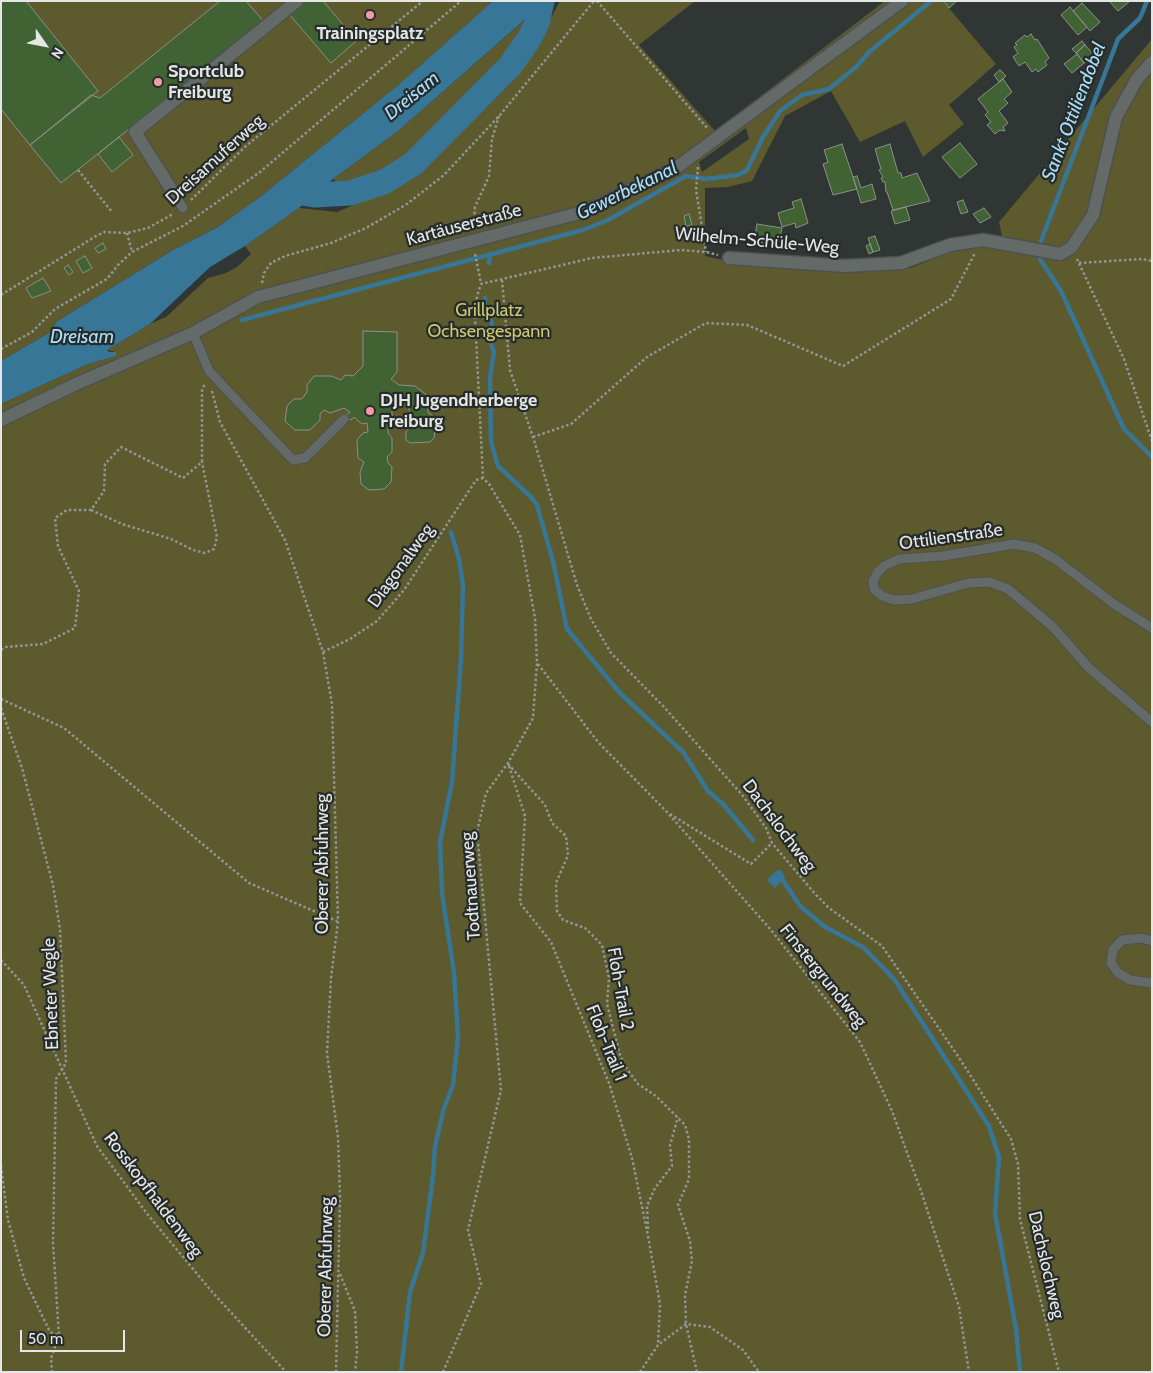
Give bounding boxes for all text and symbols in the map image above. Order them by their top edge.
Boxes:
marker: Trainingsplatz [364,9,376,21]
north arrow [20,20,70,70]
place label: Trainingsplatz [317,23,423,45]
water label: Sankt Ottiliendobel [1037,39,1111,185]
text: N [47,44,68,62]
place label: Sportclub Freiburg [168,61,244,104]
water label: Dreisam [380,67,444,125]
marker: Sportclub Freiburg [152,76,164,88]
street label: Dreisamuferweg [161,110,269,210]
water label: Gewerbekanal [573,157,681,225]
street label: Kartäuserstraße [404,199,524,251]
street label: Wilhelm-Schüle-Weg [674,223,840,259]
park label: Grillplatz Ochsengespann [428,300,550,342]
water label: Dreisam [50,326,114,348]
place label: DJH Jugendherberge Freiburg [380,390,537,432]
marker: DJH Jugendherberge Freiburg [364,405,376,417]
street label: Ottilienstraße [898,519,1004,555]
street label: Diagonalweg [363,520,439,612]
street label: Dachslochweg [737,776,821,876]
street label: Oberer Abfuhrweg [312,794,334,934]
street label: Todtnauerweg [456,831,486,941]
street label: Finstergrundweg [775,920,871,1032]
street label: Ebneter Wegle [38,938,64,1050]
street label: Floh-Trail 2 [602,946,638,1032]
street label: Floh-Trail 1 [581,1002,631,1084]
street label: Rosskopfhaldenweg [99,1128,207,1262]
street label: Oberer Abfuhrweg [314,1197,338,1337]
street label: Dachslochweg [1023,1209,1069,1321]
scale bar [22,1320,128,1352]
text: 50 m [28,1330,63,1348]

